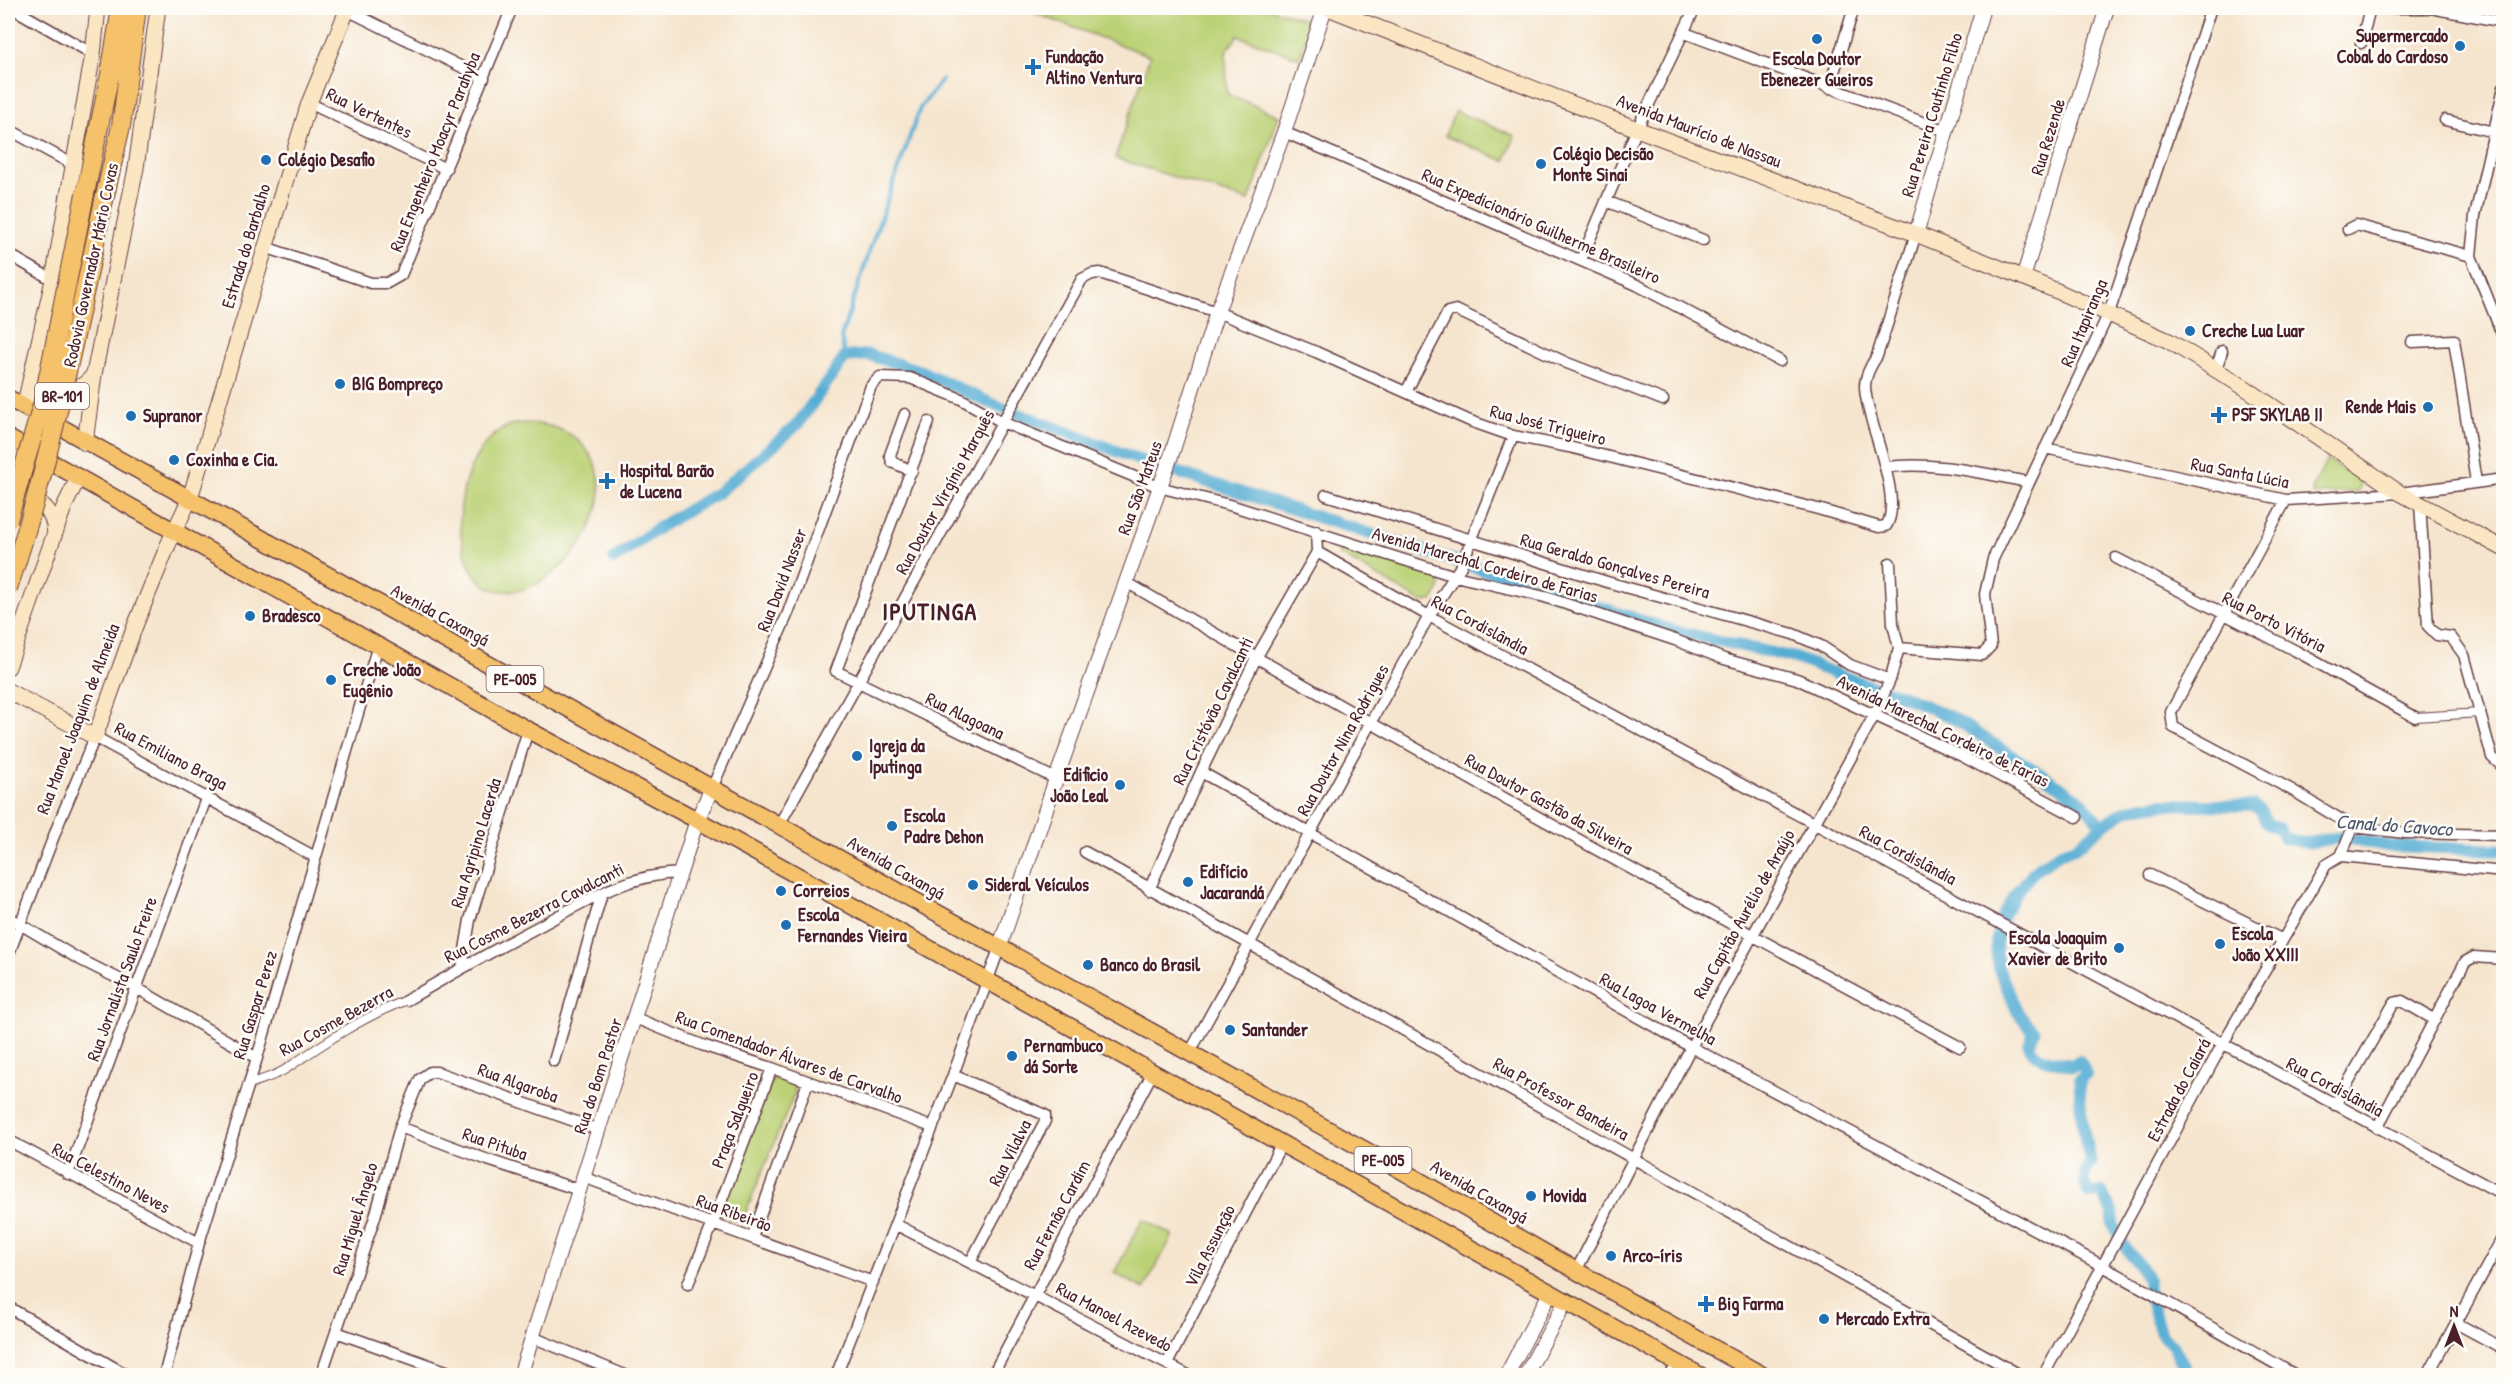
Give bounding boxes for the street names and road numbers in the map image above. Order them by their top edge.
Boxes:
street label: Rua Pereira Coutinho Filho [1895,30,1968,200]
street label: Rua Engenheiro Moacyr Parahyba [383,48,486,255]
street label: Rua Vertentes [322,81,416,144]
street label: Avenida Maurício de Nassau [1613,88,1785,174]
street label: Rua Rezende [2024,95,2071,178]
street label: Rodovia Governador Mário Covas [57,160,124,369]
street label: Rua Expedicionário Guilherme Brasileiro [1418,162,1664,290]
street label: Estrada do Barbalho [215,181,276,311]
street label: Rua Itapiranga [2054,275,2113,370]
road number: BR-101 [35,383,89,409]
street label: Rua José Trigueiro [1488,398,1609,451]
street label: Rua Doutor Virgínio Marquês [889,405,1000,579]
street label: Rua São Mateus [1111,437,1168,538]
street label: Rua Santa Lúcia [2189,451,2291,494]
street label: Avenida Marechal Cordeiro de Farias [1369,520,1601,609]
street label: Rua David Nasser [750,524,813,635]
street label: Rua Geraldo Gonçalves Pereira [1518,527,1713,605]
street label: Avenida Caxangá [387,577,494,652]
street label: Rua Porto Vitória [2218,585,2330,658]
street label: Rua Cordislândia [1427,588,1533,661]
street label: Rua Manoel Joaquim de Almeida [30,620,125,818]
street label: Rua Cristóvão Cavalcanti [1166,633,1259,789]
street label: Rua Doutor Nina Rodrigues [1290,659,1395,820]
road number: PE-005 [486,666,544,692]
street label: Avenida Marechal Cordeiro de Farias [1833,668,2054,793]
street label: Rua Alagoana [922,686,1009,745]
street label: Rua Emiliano Braga [110,715,232,796]
street label: Rua Doutor Gastão da Silveira [1461,747,1638,860]
street label: Rua Agripino Lacerda [444,775,507,911]
street label: Rua Cordislândia [1855,818,1961,891]
street label: Rua Capitão Aurélio de Araújo [1687,825,1801,1003]
street label: Avenida Caxangá [843,830,950,906]
street label: Rua Cosme Bezerra Cavalcanti [440,856,628,969]
street label: Rua Jornalista Saulo Freire [80,893,163,1065]
street label: Rua Gaspar Perez [226,947,283,1062]
street label: Rua Lagoa Vermelha [1595,966,1721,1051]
street label: Rua Cosme Bezerra [274,979,397,1062]
street label: Rua Comendador Álvares de Carvalho [672,1004,906,1109]
street label: Rua do Bom Pastor [567,1014,628,1137]
street label: Estrada do Caiará [2141,1034,2216,1146]
street label: Rua Cordislândia [2282,1050,2388,1123]
street label: Rua Professor Bandeira [1489,1051,1634,1146]
street label: Rua Algaroba [474,1056,562,1109]
street label: Praça Salgueiro [705,1068,764,1172]
street label: Rua Vilalva [982,1115,1037,1190]
street label: Rua Pituba [459,1121,531,1166]
street label: Rua Celestino Neves [48,1136,175,1219]
road number: PE-005 [1354,1147,1412,1173]
street label: Avenida Caxangá [1426,1154,1533,1230]
street label: Rua Fernão Cardim [1017,1155,1096,1274]
street label: Rua Miguel Ângelo [326,1159,384,1278]
street label: Rua Ribeirão [693,1187,775,1238]
street label: Vila Assunção [1178,1200,1241,1291]
street label: Rua Manoel Azevedo [1052,1275,1177,1358]

